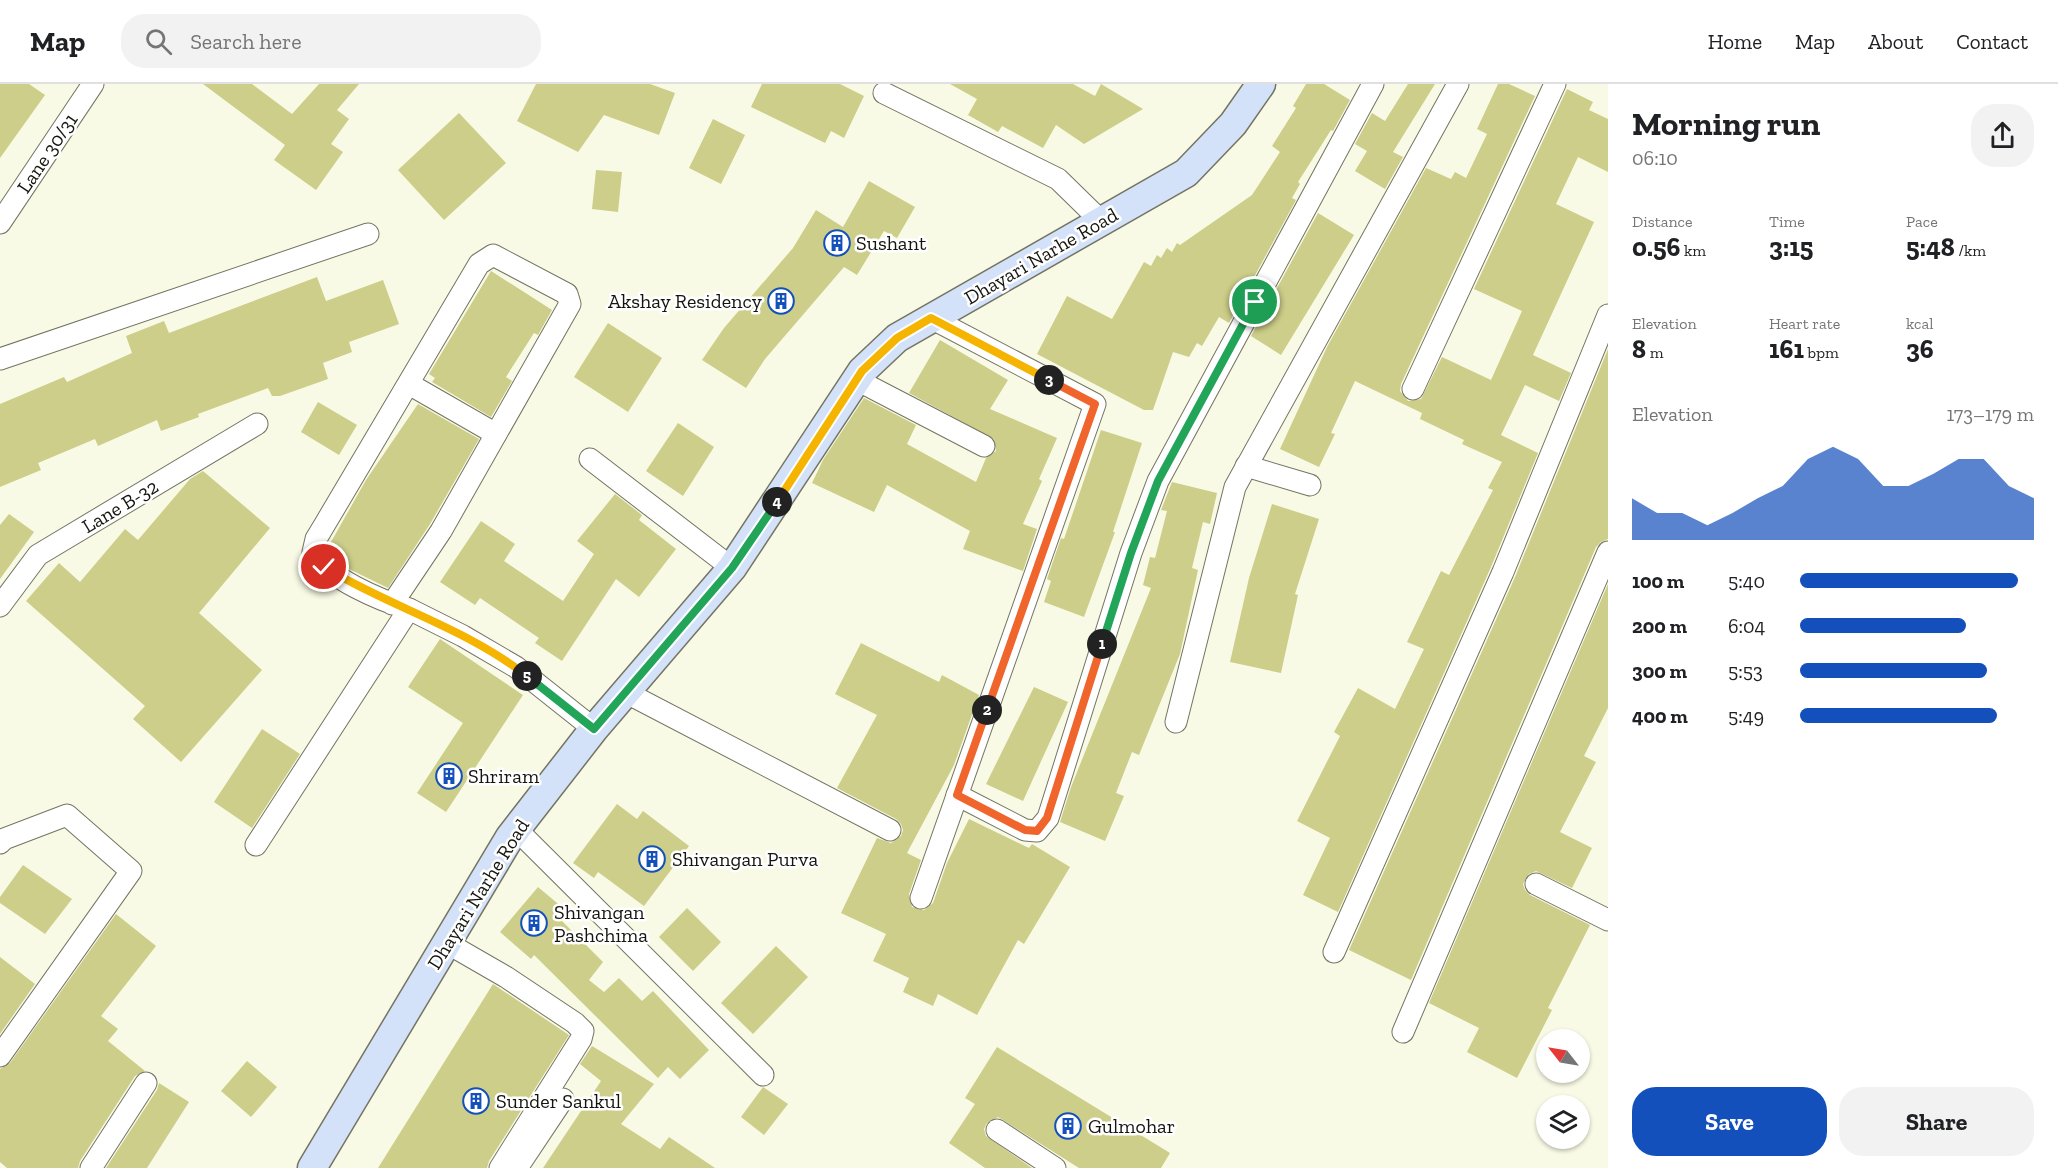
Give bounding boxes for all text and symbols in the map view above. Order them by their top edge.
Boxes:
search box [121,14,541,68]
text: Map [30,25,85,58]
icon: search [142,25,175,58]
text: Search here [190,28,302,55]
text: Home [1708,29,1762,54]
text: Map [1795,29,1835,54]
text: About [1868,29,1923,54]
text: Contact [1956,29,2028,54]
text: Morning run [1632,104,1820,143]
button: share [1971,104,2034,167]
street label: Lane 30/31 [12,108,83,198]
text: 06:10 [1632,146,1678,170]
street label: Dhayari Narhe Road [960,202,1122,310]
text: Distance [1632,212,1693,231]
text: Time [1769,212,1805,231]
text: Pace [1906,212,1938,231]
building icon: Sushant [822,228,852,258]
place label: Sushant [856,231,927,255]
text: 0.56 [1632,231,1680,263]
text: 3:15 [1769,231,1813,263]
text: 5:48 [1906,231,1955,263]
text: km [1680,241,1706,260]
text: /km [1955,241,1986,260]
pin [1229,276,1280,327]
icon: arrive [1238,285,1271,318]
building icon: Akshay Residency [766,286,796,316]
place label: Akshay Residency [608,289,763,313]
text: Elevation [1632,314,1697,333]
text: Heart rate [1769,314,1840,333]
text: kcal [1906,314,1933,333]
text: 8 [1632,333,1646,365]
text: 161 [1769,333,1804,365]
text: 36 [1906,333,1934,365]
text: m [1646,343,1663,362]
text: bpm [1804,343,1839,362]
pin: 3 [1034,365,1064,395]
text: 3 [1045,370,1053,389]
text: Elevation [1632,402,1713,426]
text: 173–179 m [1946,402,2034,426]
street label: Lane B-32 [78,474,162,538]
pin: 4 [762,487,792,517]
text: 4 [772,492,782,511]
pin [298,541,349,592]
icon: check [307,550,340,583]
text: 100 m [1632,569,1684,593]
text: 5:40 [1728,569,1765,593]
text: 200 m [1632,614,1687,638]
text: 6:04 [1728,614,1765,638]
pin: 1 [1087,629,1117,659]
text: 1 [1099,634,1105,653]
text: 300 m [1632,659,1687,683]
text: 5:53 [1728,659,1763,683]
pin: 5 [512,661,542,691]
text: 5 [523,666,531,685]
pin: 2 [972,695,1002,725]
text: 2 [983,700,991,719]
text: 400 m [1632,704,1688,728]
text: 5:49 [1728,704,1764,728]
building icon: Shriram [434,761,464,791]
place label: Shriram [468,764,540,788]
street label: Dhayari Narhe Road [422,814,534,974]
building icon: Shivangan Purva [637,844,667,874]
place label: Shivangan Purva [672,847,818,871]
place label: Shivangan Pashchima [554,900,648,947]
building icon: Shivangan Pashchima [519,908,549,938]
north arrow [1536,1029,1590,1083]
map controls [1536,1029,1590,1149]
building icon: Sunder Sankul [461,1086,491,1116]
button: Save [1632,1087,1827,1156]
button: Share [1839,1087,2034,1156]
place label: Sunder Sankul [496,1089,621,1113]
button: layers [1536,1095,1590,1149]
building icon: Gulmohar [1053,1111,1083,1141]
place label: Gulmohar [1088,1114,1175,1138]

